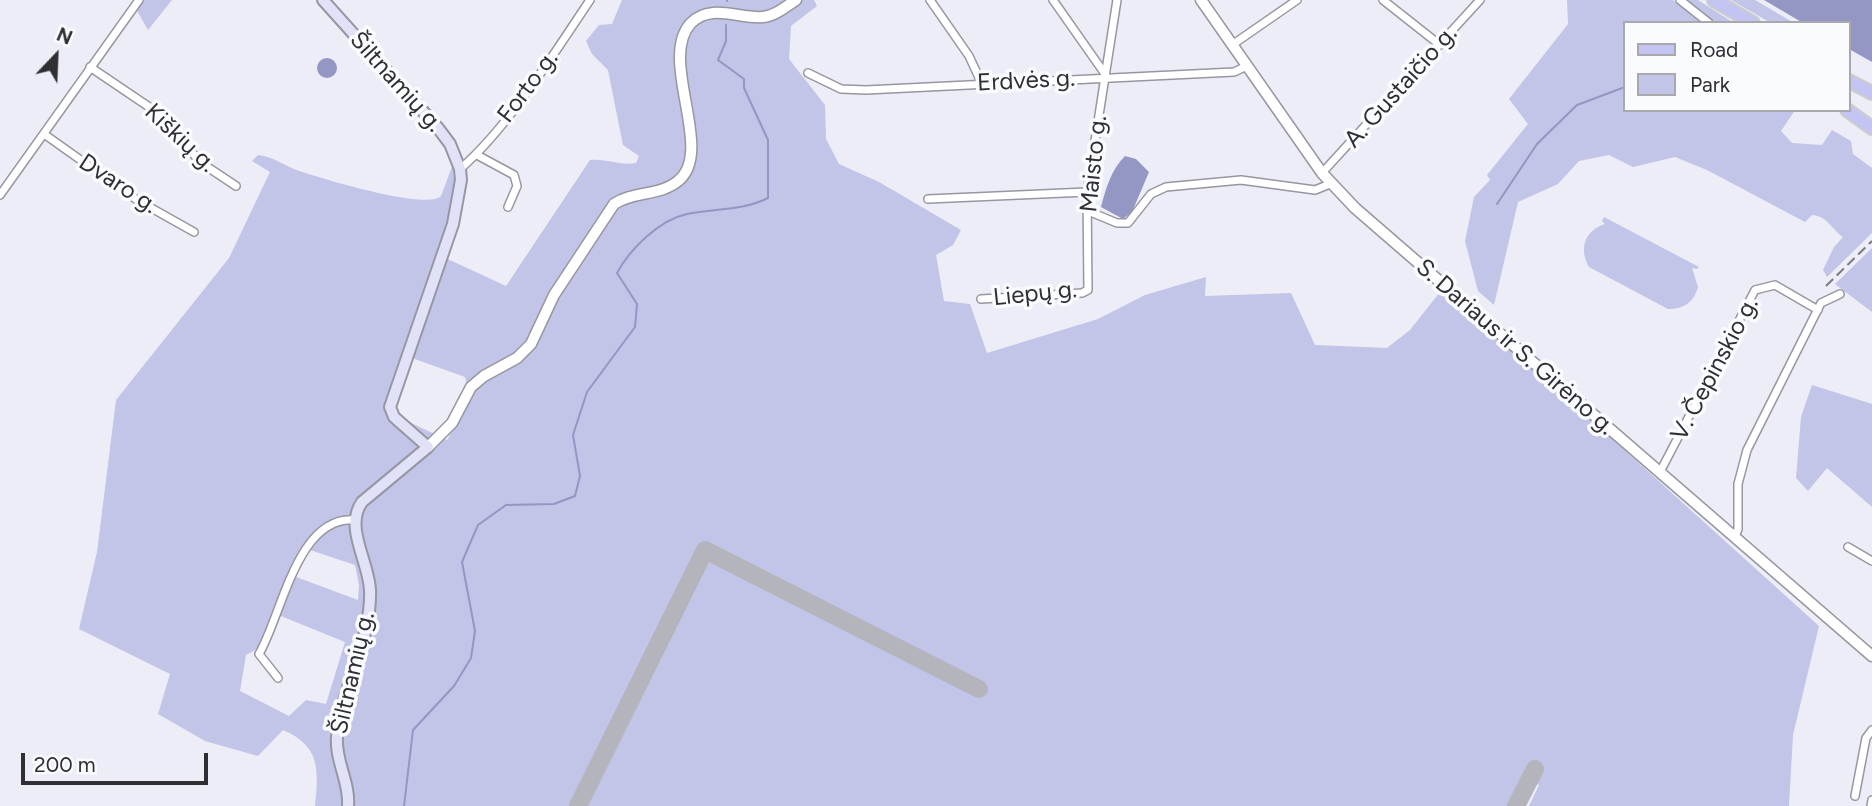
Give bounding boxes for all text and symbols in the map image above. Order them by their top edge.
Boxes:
street label: A. Gustaičio g. [1339,20,1463,154]
north arrow [21,21,91,91]
legend [1624,21,1851,112]
text: N [53,23,76,50]
street label: Šiltnamių g. [344,26,448,138]
text: Road [1690,37,1738,62]
street label: Forto g. [492,45,564,129]
street label: Erdvės g. [976,64,1076,98]
text: Park [1690,72,1730,97]
street label: Kiškių g. [138,98,222,178]
street label: Maisto g. [1075,114,1113,214]
street label: Dvaro g. [73,148,163,220]
street label: S. Dariaus ir S. Girėno g. [1410,253,1620,441]
street label: Liepų g. [992,275,1078,313]
street label: V. Čepinskio g. [1665,292,1765,446]
street label: Šiltnamių g. [325,609,381,737]
scale bar [24,740,212,784]
text: 200 m [34,752,96,777]

